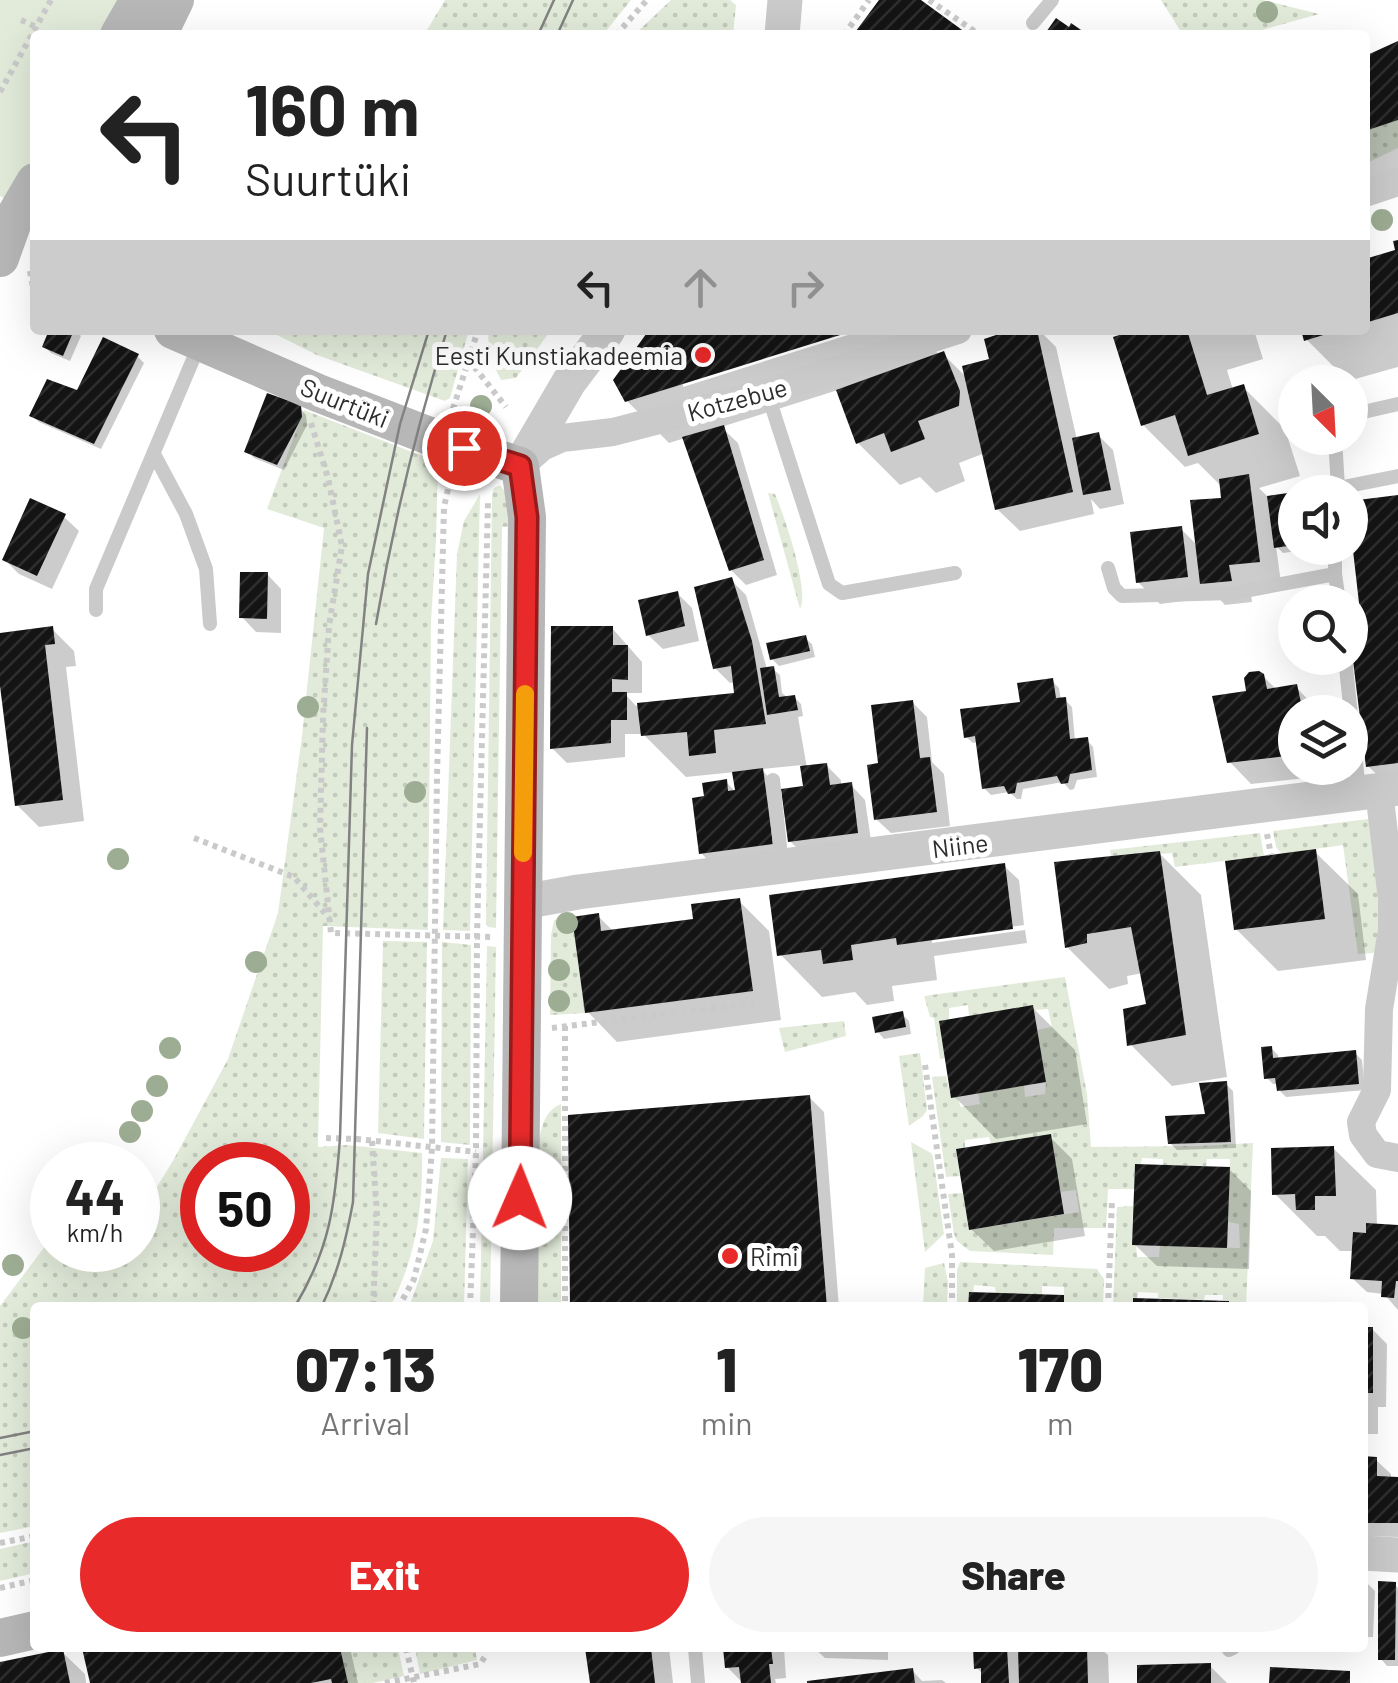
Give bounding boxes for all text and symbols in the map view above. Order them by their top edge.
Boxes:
text: 160 m [245,66,420,150]
icon: left [80,70,210,200]
text: Suurtüki [245,151,411,205]
icon: left [568,260,623,315]
icon: ahead [673,260,728,315]
icon: right [778,260,833,315]
place label: Eesti Kunstiakadeemia [435,340,683,370]
marker: Eesti Kunstiakadeemia [692,344,714,366]
north arrow [1278,365,1368,455]
map controls [1278,365,1368,785]
street label: Suurtüki [297,371,393,433]
street label: Kotzebue [684,371,790,427]
pin [422,406,507,491]
icon: arrive [437,421,492,476]
button: sound [1278,475,1368,565]
button: search [1278,585,1368,675]
button: layers [1278,695,1368,785]
street label: Niine [930,827,990,863]
speed limit sign: 50 [180,1142,310,1272]
position arrow [468,1146,572,1250]
text: 44 [65,1165,125,1225]
text: km/h [67,1217,123,1247]
place label: Rimi [750,1241,799,1271]
marker: Rimi [719,1245,741,1267]
text: 07:13 [295,1332,436,1404]
text: 1 [716,1332,737,1404]
text: 170 [1017,1332,1103,1404]
text: Arrival [321,1403,410,1441]
text: min [701,1403,753,1441]
text: m [1047,1403,1074,1441]
button: Exit [80,1517,689,1632]
button: Share [709,1517,1318,1632]

